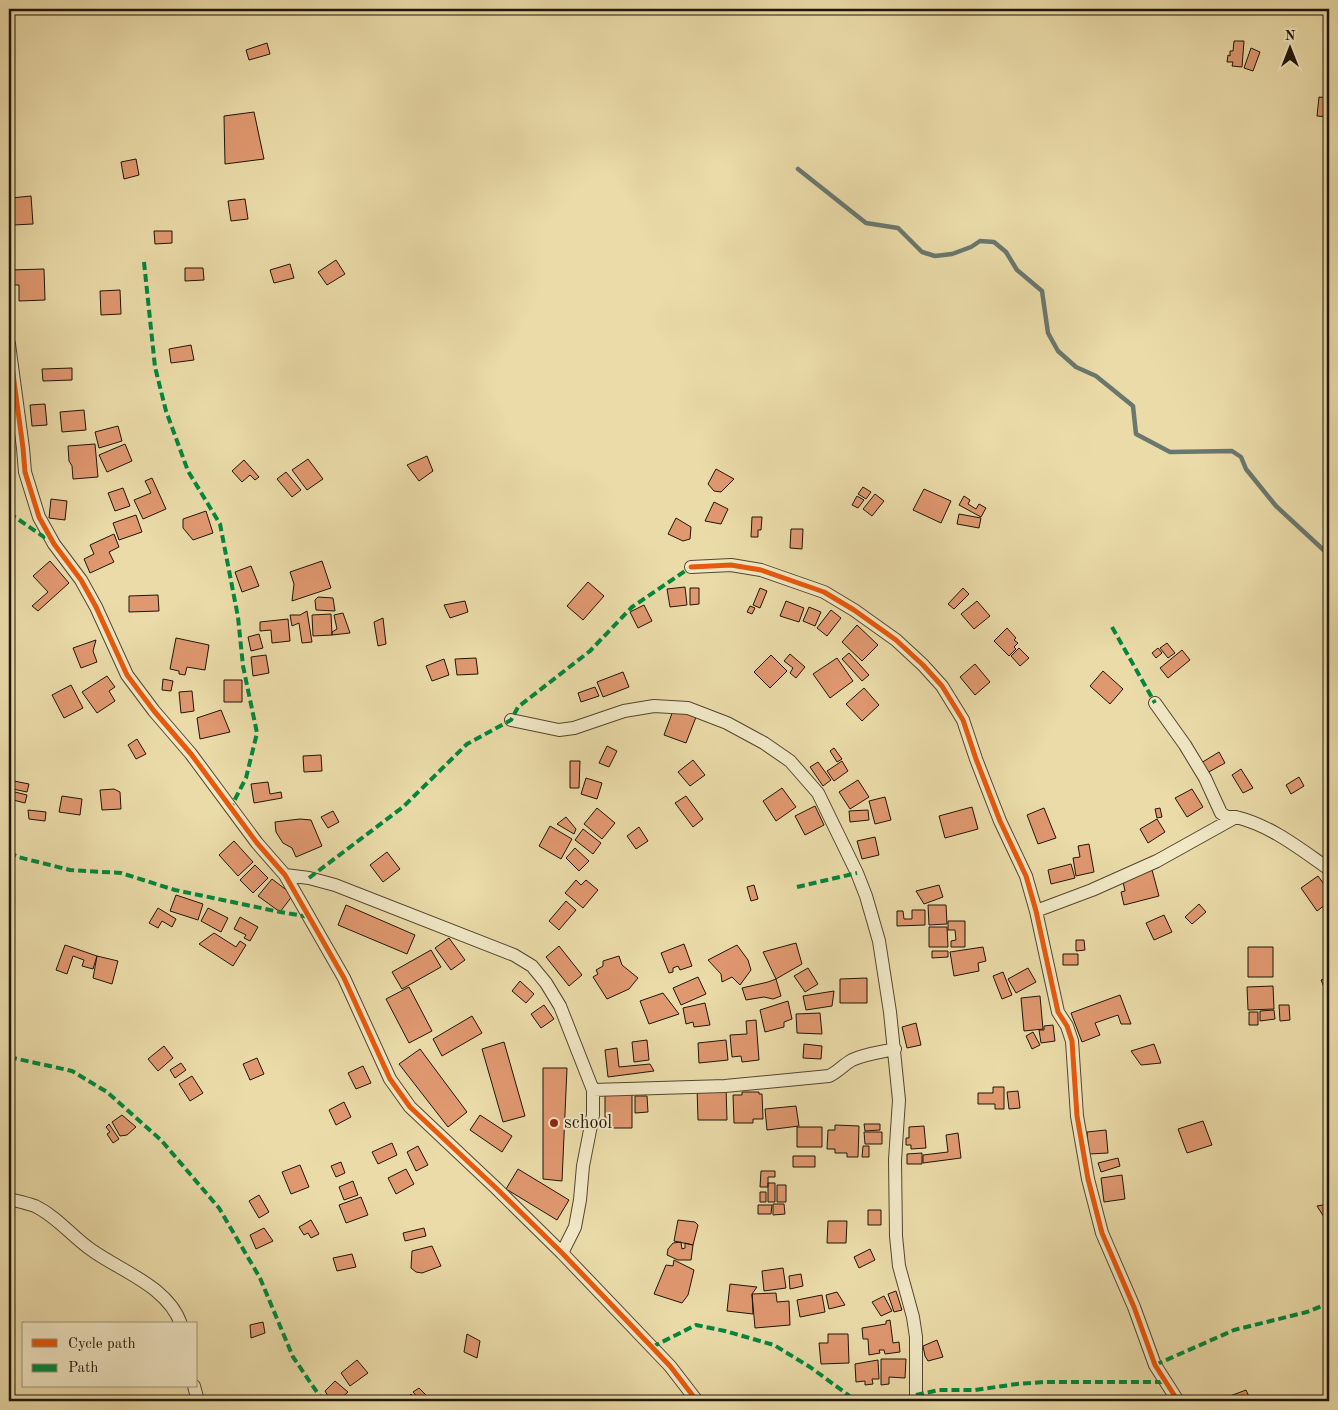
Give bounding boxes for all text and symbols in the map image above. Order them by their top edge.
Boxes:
north arrow [1266,22,1316,72]
text: N [1285,29,1296,43]
place label: school [564,1114,612,1132]
marker: school [548,1117,560,1129]
legend [22,1322,198,1388]
text: Cycle path [68,1337,136,1352]
text: Path [68,1361,98,1376]

